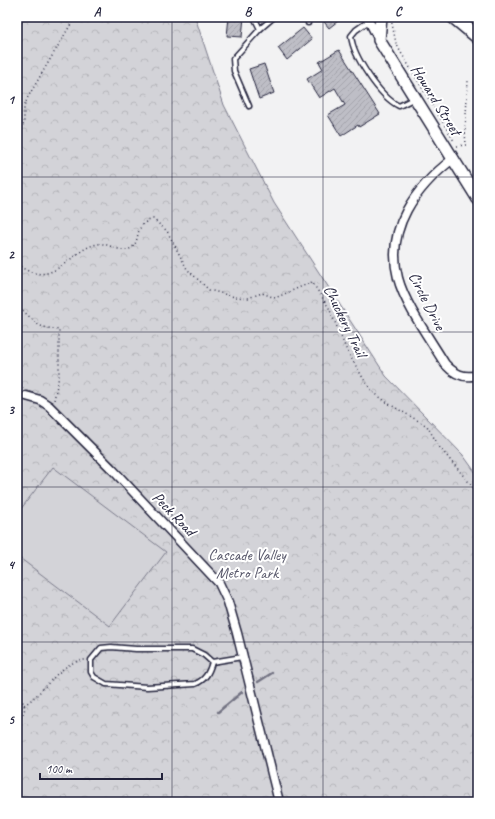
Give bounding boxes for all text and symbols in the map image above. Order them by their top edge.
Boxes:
text: A [94,4,102,20]
text: B [245,4,253,20]
text: C [395,4,403,20]
street label: Howard Street [406,61,467,141]
text: 1 [8,92,16,108]
text: 2 [8,247,15,263]
street label: Circle Drive [404,269,451,335]
street label: Chuckery Trail [319,282,372,363]
text: 3 [8,402,15,418]
street label: Peck Road [148,488,202,542]
park label: Cascade Valley Metro Park [208,545,287,583]
text: 4 [8,557,16,573]
text: 5 [8,712,15,728]
scale bar [40,755,162,781]
text: 100 m [46,761,73,777]

